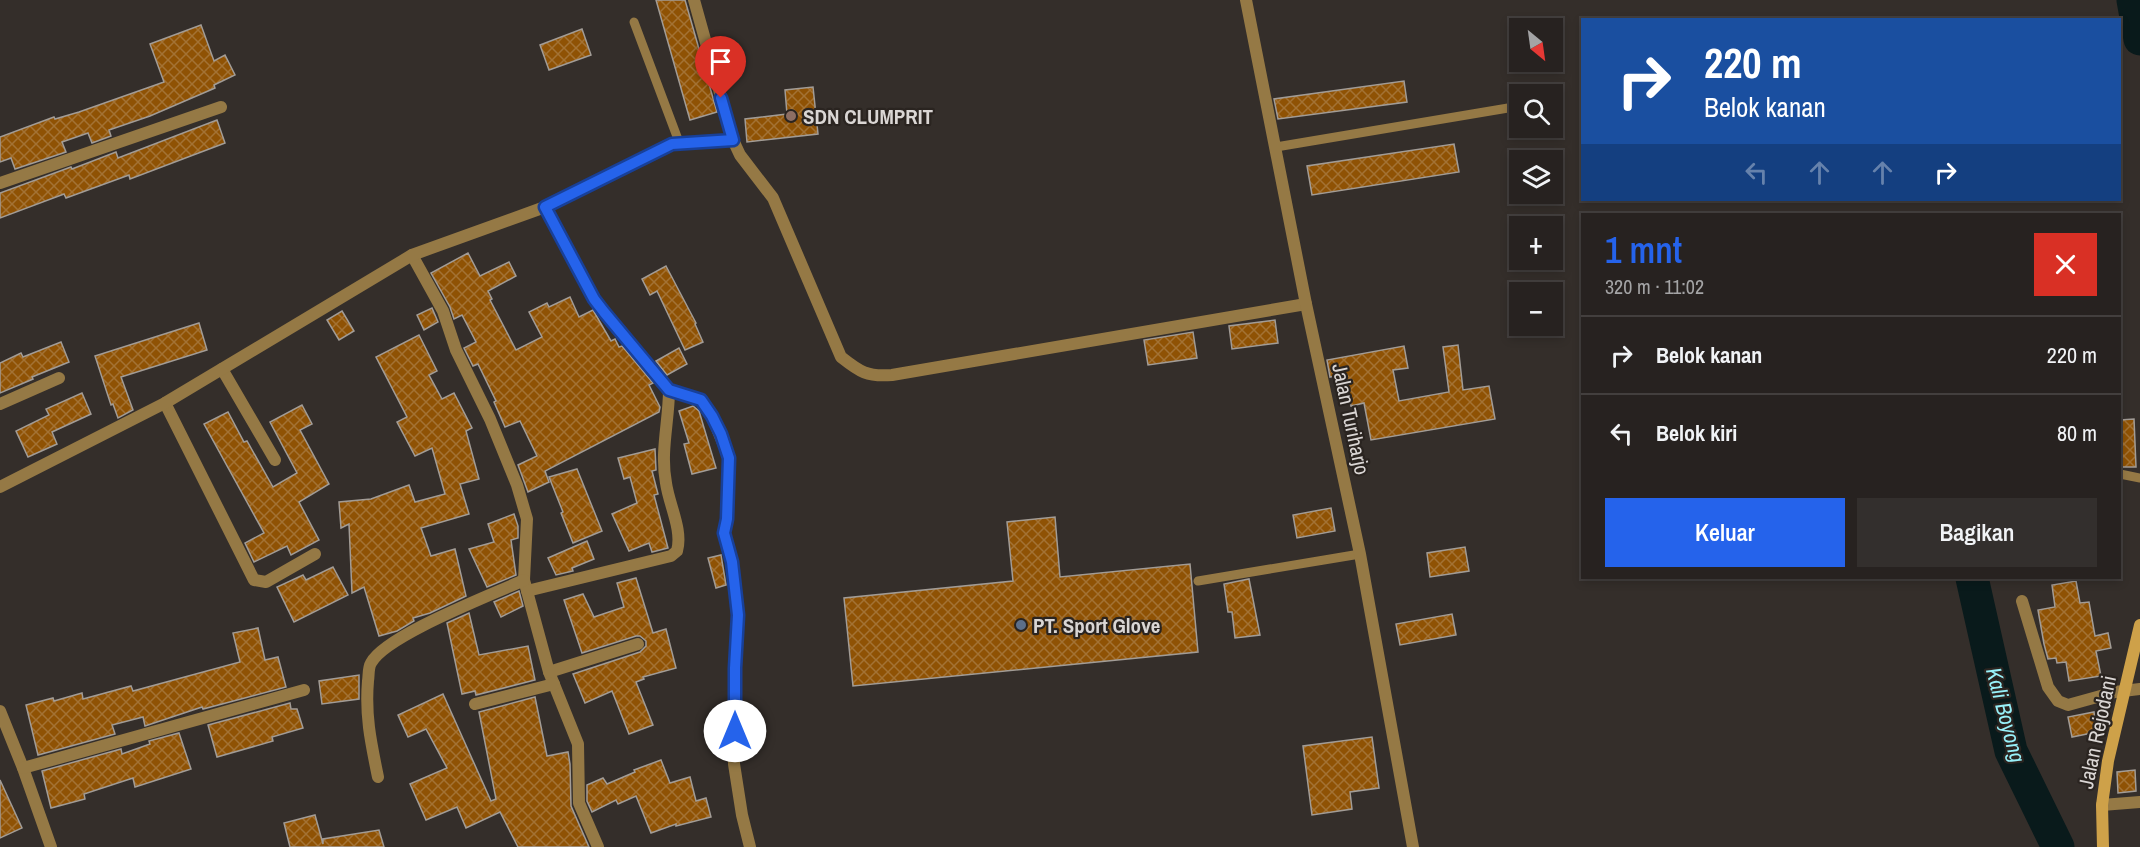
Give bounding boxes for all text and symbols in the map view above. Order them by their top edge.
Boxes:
north arrow [1509,18,1563,72]
map controls [1509,18,1563,336]
text: 220 m [1704,35,1802,91]
pin [695,36,746,98]
icon: right [1605,42,1683,120]
icon: arrive [704,45,737,78]
button: search [1509,84,1563,138]
text: Belok kanan [1704,89,1826,125]
place label: SDN CLUMPRIT [803,102,934,131]
marker: SDN CLUMPRIT [784,109,798,123]
button: layers [1509,150,1563,204]
icon: left [1740,156,1773,189]
icon: ahead [1803,156,1836,189]
icon: ahead [1866,156,1899,189]
icon: right [1929,156,1962,189]
button: + [1509,216,1563,270]
text: 1 mnt [1605,226,1682,274]
button: close [2034,233,2097,296]
text: 320 m · 11:02 [1605,273,1704,300]
button: − [1509,282,1563,336]
icon: right [1605,339,1638,372]
text: Belok kanan [1656,340,1762,370]
text: 220 m [2047,340,2097,370]
street label: Jalan Turiharjo [1325,361,1377,477]
icon: left [1605,417,1638,450]
text: Belok kiri [1656,418,1737,448]
text: 80 m [2057,418,2097,448]
button: Keluar [1605,498,1845,567]
button: Bagikan [1857,498,2097,567]
place label: PT. Sport Glove [1033,611,1160,640]
marker: PT. Sport Glove [1014,618,1028,632]
water label: Kali Boyong [1979,664,2033,766]
street label: Jalan Rejodani [2071,673,2123,791]
position arrow [703,699,767,763]

